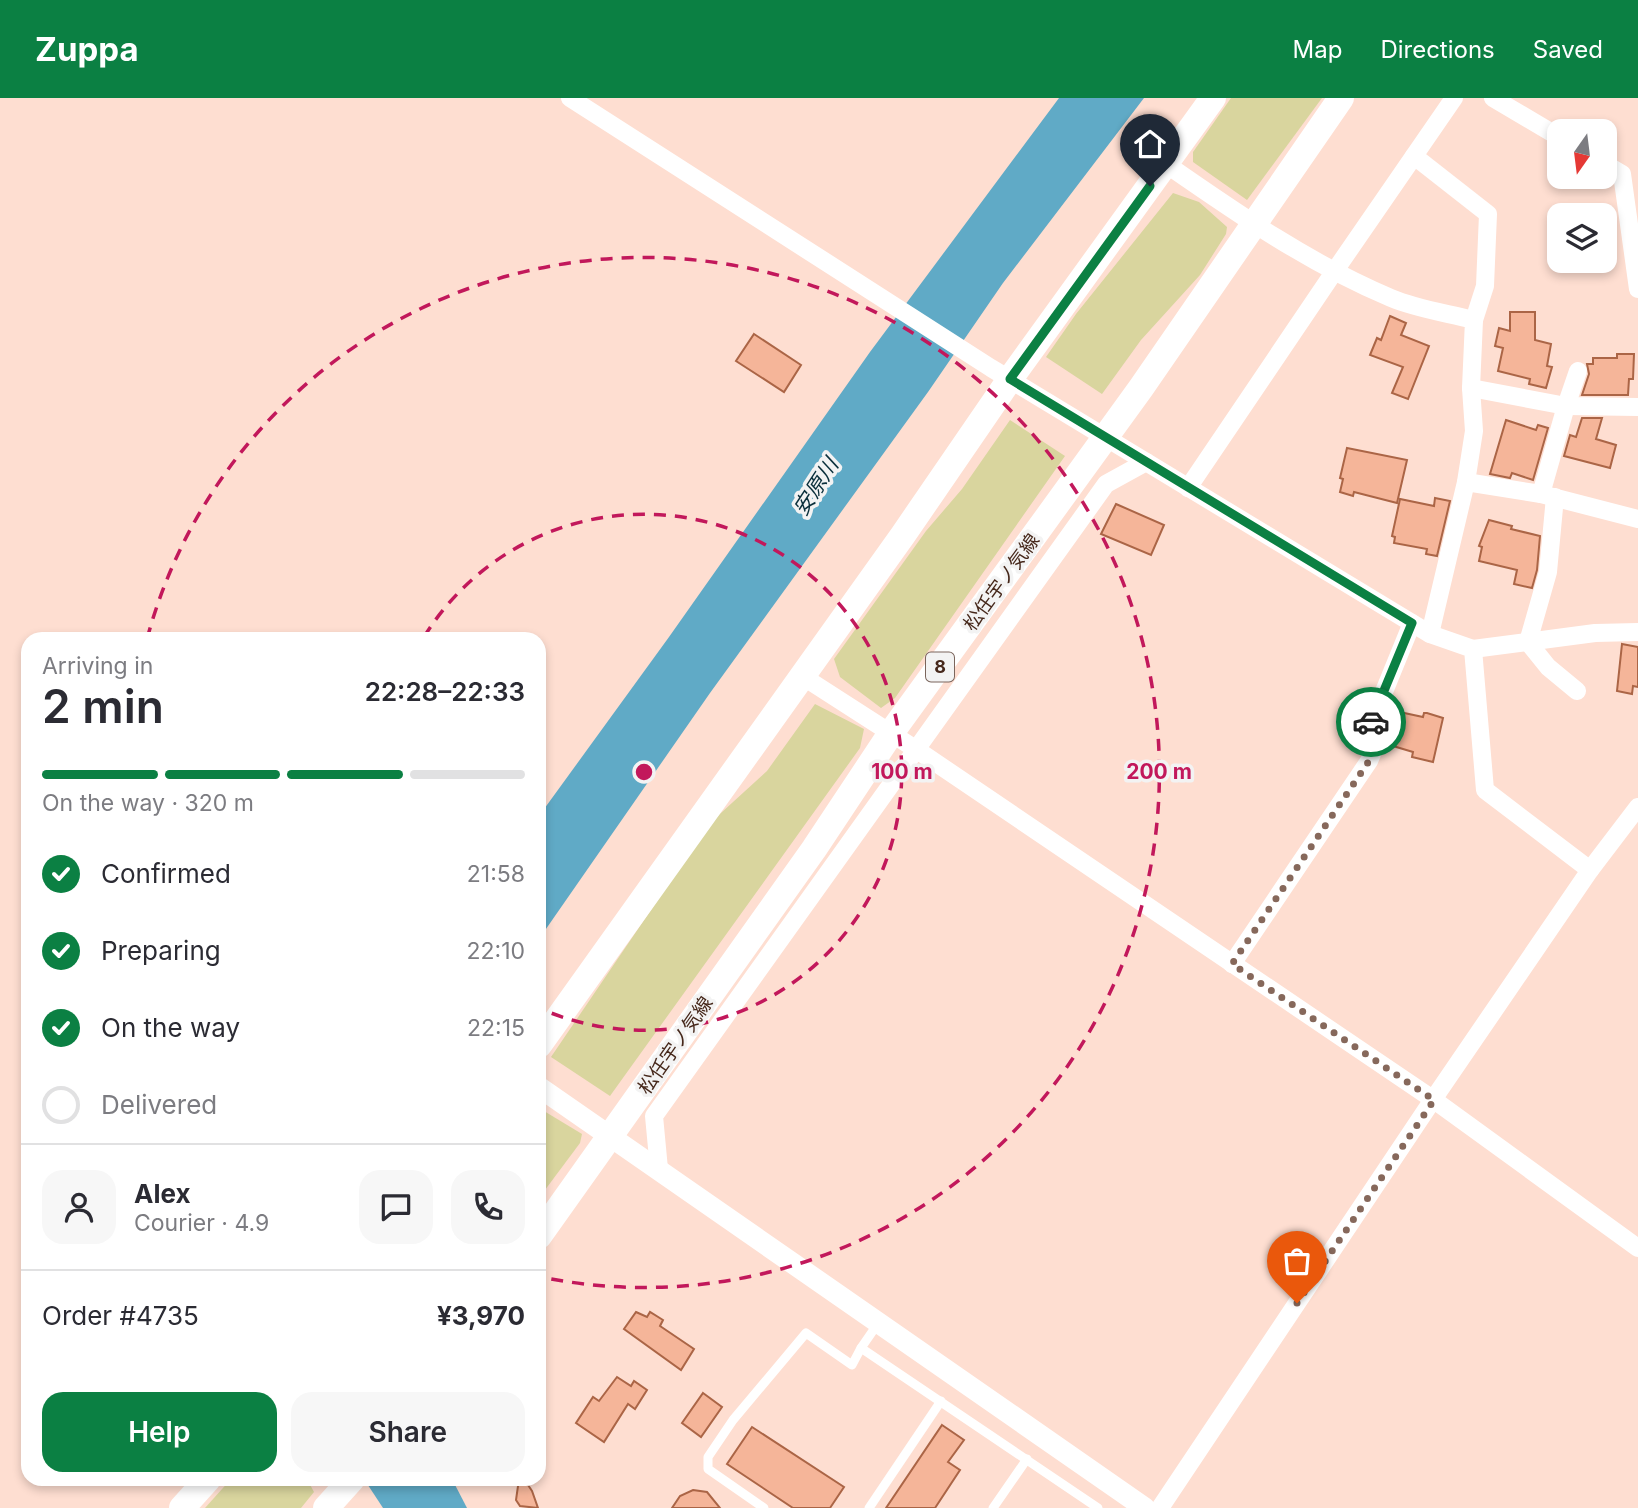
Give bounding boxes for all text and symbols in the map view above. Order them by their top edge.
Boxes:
text: Zuppa [35,29,139,69]
text: Map [1293,35,1342,64]
text: Directions [1380,35,1495,64]
text: Saved [1533,35,1603,64]
pin [1120,114,1180,186]
north arrow [1547,119,1617,189]
map controls [1547,119,1617,273]
icon: home [1131,125,1169,163]
button: layers [1547,203,1617,273]
water label: 安原川 [788,452,844,520]
street label: 松任宇ノ気線 [959,529,1044,635]
text: Arriving in [42,652,153,680]
road number: 8 [926,652,954,682]
text: 22:28–22:33 [365,676,525,707]
text: 2 min [42,678,164,734]
courier [1336,687,1406,757]
icon: car [1352,703,1390,741]
text: 100 m [871,759,933,784]
text: 200 m [1126,759,1192,784]
centre of rings [632,760,656,784]
text: On the way · 320 m [42,789,254,817]
icon: check [42,855,80,893]
text: Confirmed [101,858,231,889]
text: 21:58 [467,860,525,888]
icon: check [42,932,80,970]
text: Preparing [101,935,221,966]
text: 22:10 [466,937,525,965]
street label: 松任宇ノ気線 [633,992,718,1099]
icon: check [42,1009,80,1047]
text: On the way [101,1012,240,1043]
text: 22:15 [467,1014,525,1042]
text: Delivered [101,1089,217,1120]
button: person [42,1170,116,1244]
button: chat [359,1170,433,1244]
button: phone [451,1170,525,1244]
text: Alex [134,1178,191,1209]
text: Courier · 4.9 [134,1209,269,1237]
pin [1267,1231,1327,1303]
icon: bag [1278,1242,1316,1280]
text: Order #4735 [42,1300,199,1331]
text: ¥3,970 [437,1300,525,1331]
button: Help [42,1392,277,1472]
button: Share [291,1392,525,1472]

